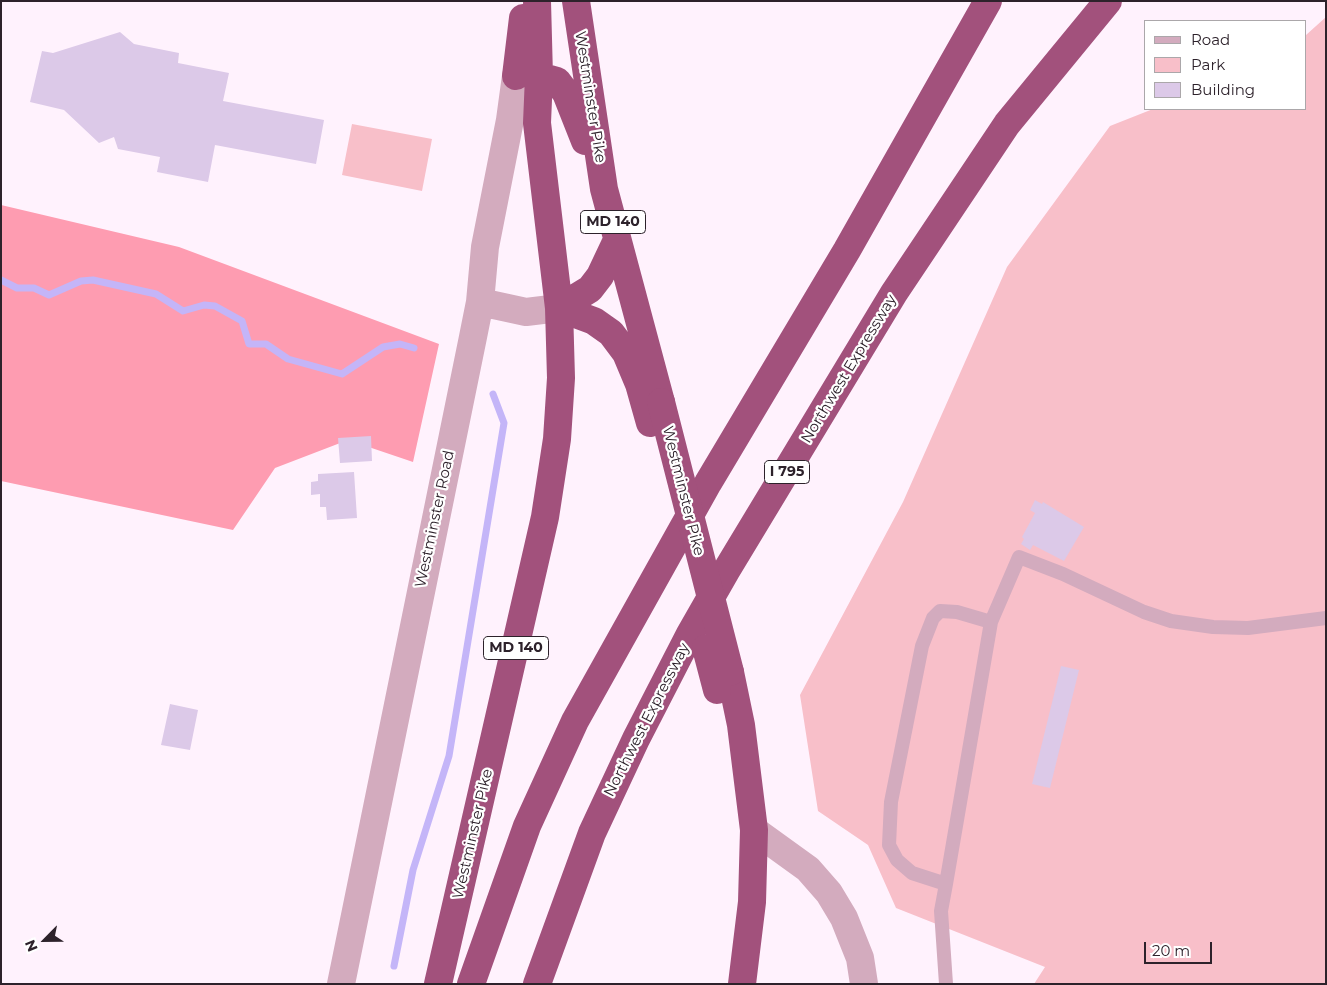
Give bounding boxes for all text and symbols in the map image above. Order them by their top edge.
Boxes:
legend [1144,20,1307,110]
street label: Westminster Pike [571,30,609,164]
text: Road [1191,30,1230,49]
text: Park [1191,55,1225,74]
text: Building [1191,80,1255,99]
road number: MD 140 [580,210,646,233]
street label: Northwest Expressway [797,291,901,447]
street label: Westminster Pike [658,424,708,558]
street label: Westminster Road [412,449,458,589]
road number: I 795 [764,461,810,484]
road number: MD 140 [484,636,548,660]
street label: Northwest Expressway [600,640,694,800]
street label: Westminster Pike [449,767,497,901]
north arrow [20,915,70,965]
scale bar [1147,932,1214,964]
text: N [21,937,42,955]
text: 20 m [1152,941,1190,960]

